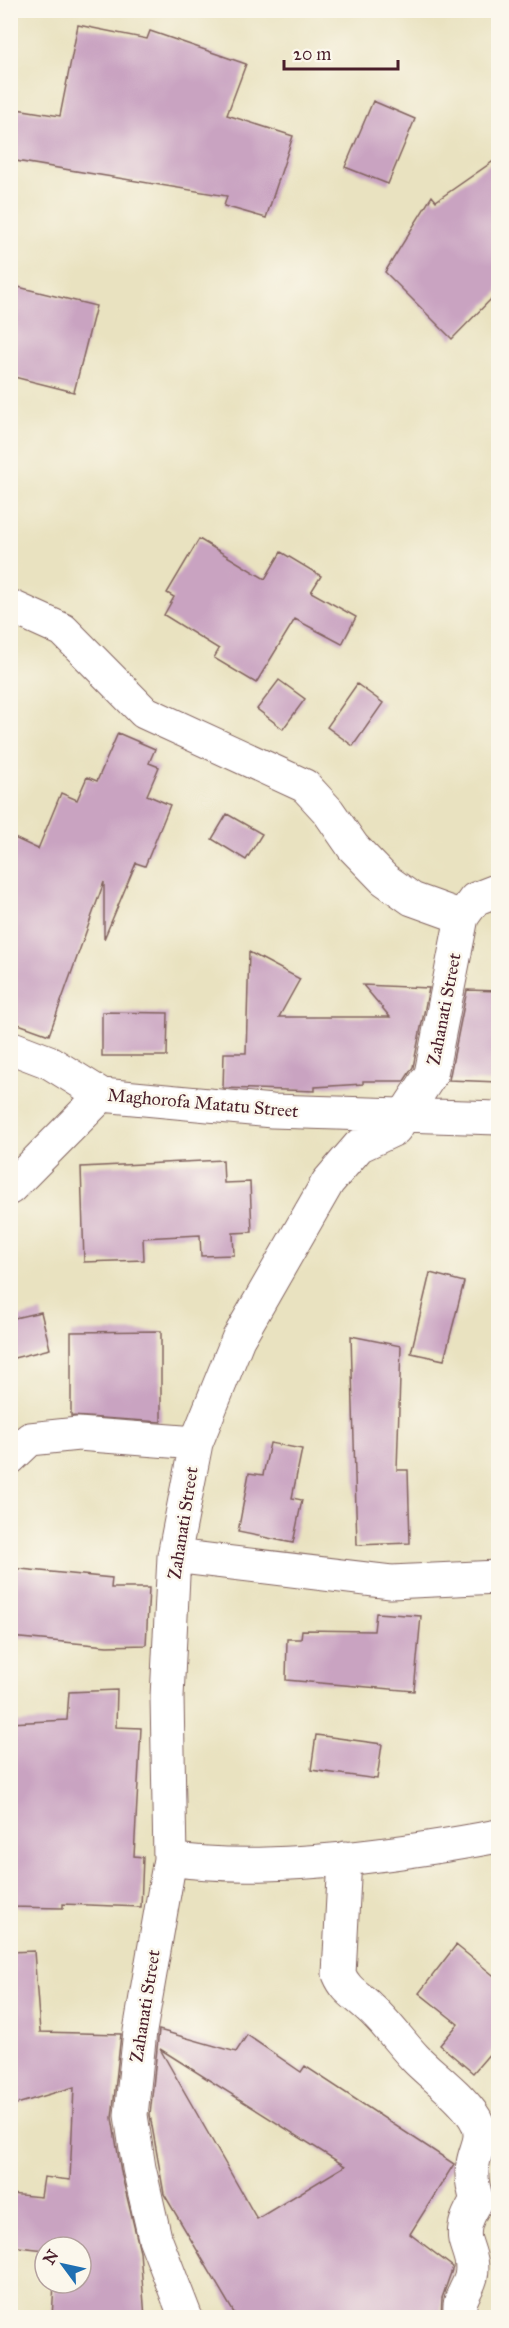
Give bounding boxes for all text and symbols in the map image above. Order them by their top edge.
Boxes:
scale bar [284,33,398,71]
text: 20 m [293,43,331,65]
street label: Zahanati Street [422,950,466,1067]
street label: Maghorofa Matatu Street [106,1084,300,1123]
street label: Zahanati Street [163,1465,203,1581]
street label: Zahanati Street [125,1948,165,2064]
north arrow [33,2235,93,2295]
text: N [39,2246,63,2268]

